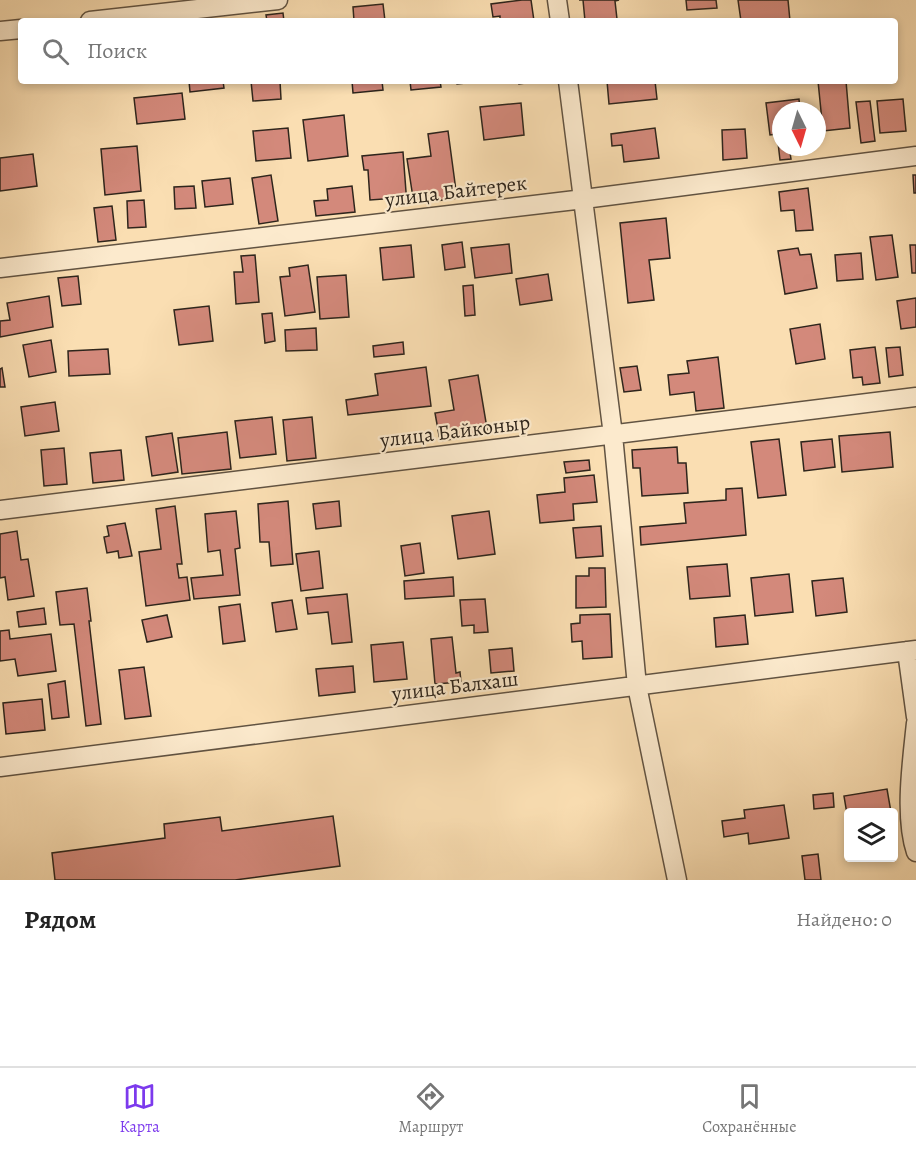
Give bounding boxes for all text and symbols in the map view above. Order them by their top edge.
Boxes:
search box [18,18,898,84]
icon: search [39,35,72,68]
text: Поиск [87,36,147,66]
north arrow [772,102,826,156]
street label: улица Байтерек [382,168,529,214]
street label: улица Байконыр [378,408,531,454]
street label: улица Балхаш [389,664,520,708]
map controls [844,808,898,862]
button: layers [844,808,898,862]
text: Рядом [24,902,96,937]
text: Найдено: 0 [796,906,892,933]
tab: Карта [119,1080,160,1138]
tab: Маршрут [399,1080,463,1138]
tab: Сохранённые [702,1080,797,1138]

